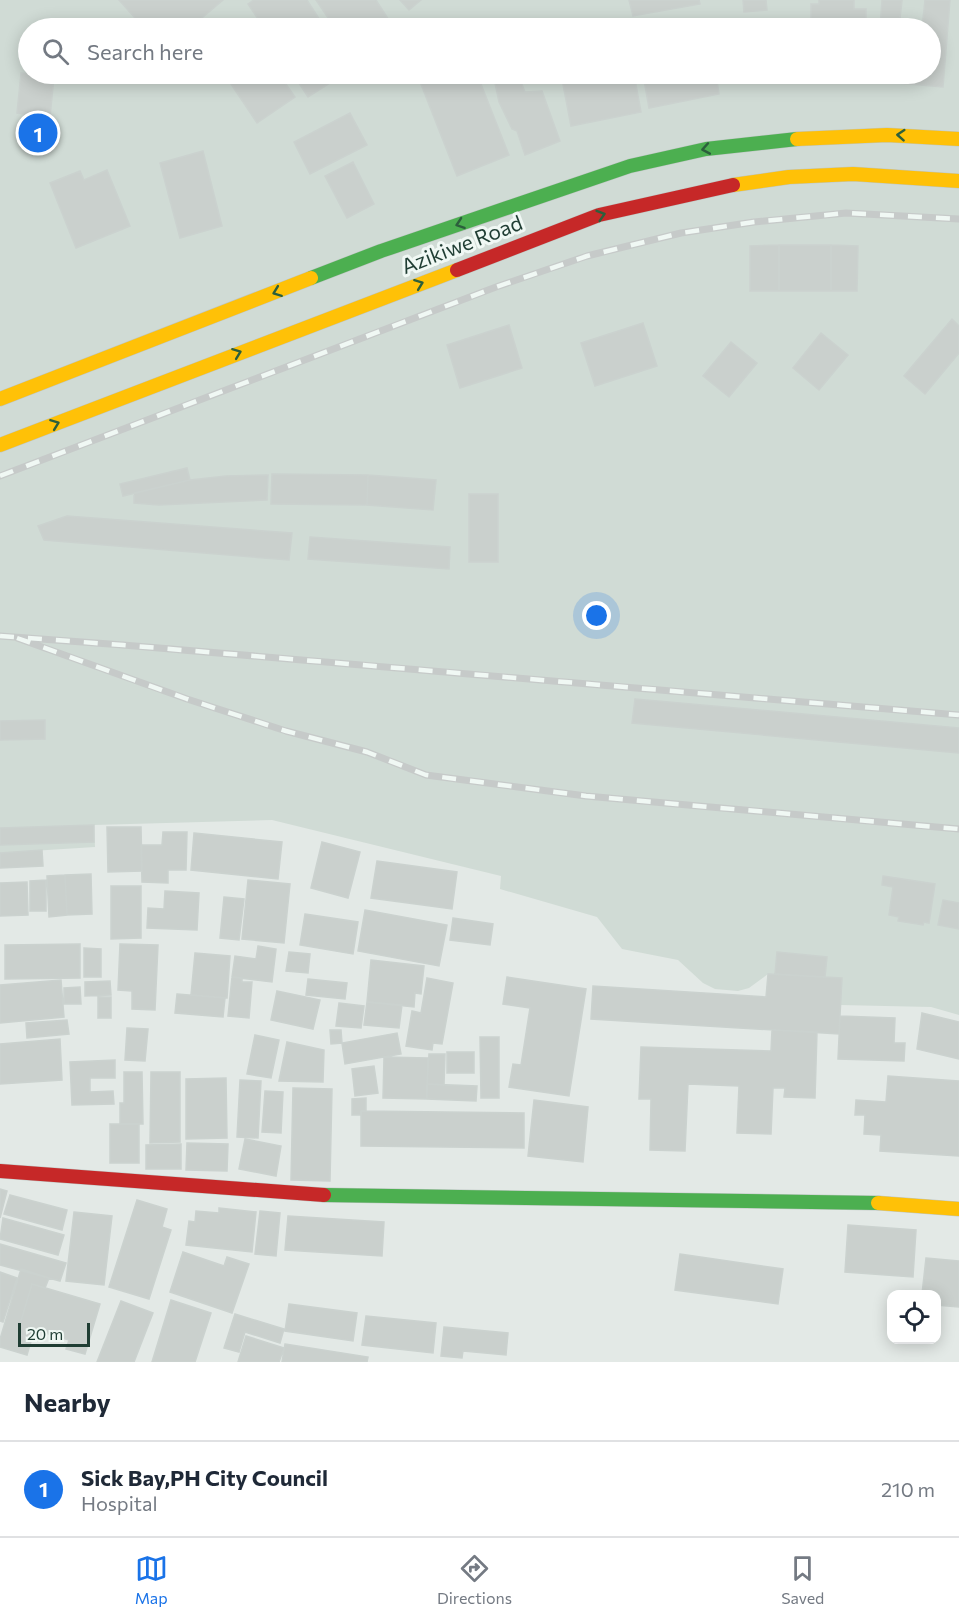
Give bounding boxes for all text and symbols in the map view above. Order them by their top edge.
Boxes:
search box [18,18,941,84]
icon: search [39,35,72,68]
text: Search here [87,38,203,65]
pin: 1 [18,110,57,156]
one-way arrow [896,129,905,142]
one-way arrow [702,143,711,155]
street label: Azikiwe Road [397,209,526,278]
one-way arrow [595,210,606,222]
one-way arrow [455,217,466,230]
one-way arrow [413,278,423,291]
one-way arrow [272,284,283,297]
one-way arrow [231,348,241,361]
one-way arrow [49,418,59,431]
your location [582,601,611,630]
map controls [887,1290,941,1344]
button: locate [887,1290,941,1344]
scale bar [18,1320,90,1348]
text: 20 m [27,1324,63,1343]
text: Nearby [24,1386,111,1417]
text: Sick Bay,PH City Council [81,1464,328,1491]
text: 1 [39,1477,48,1501]
text: 210 m [881,1477,935,1501]
text: Hospital [81,1491,158,1515]
tab: Map [135,1552,168,1607]
tab: Directions [437,1552,512,1607]
tab: Saved [781,1552,824,1607]

